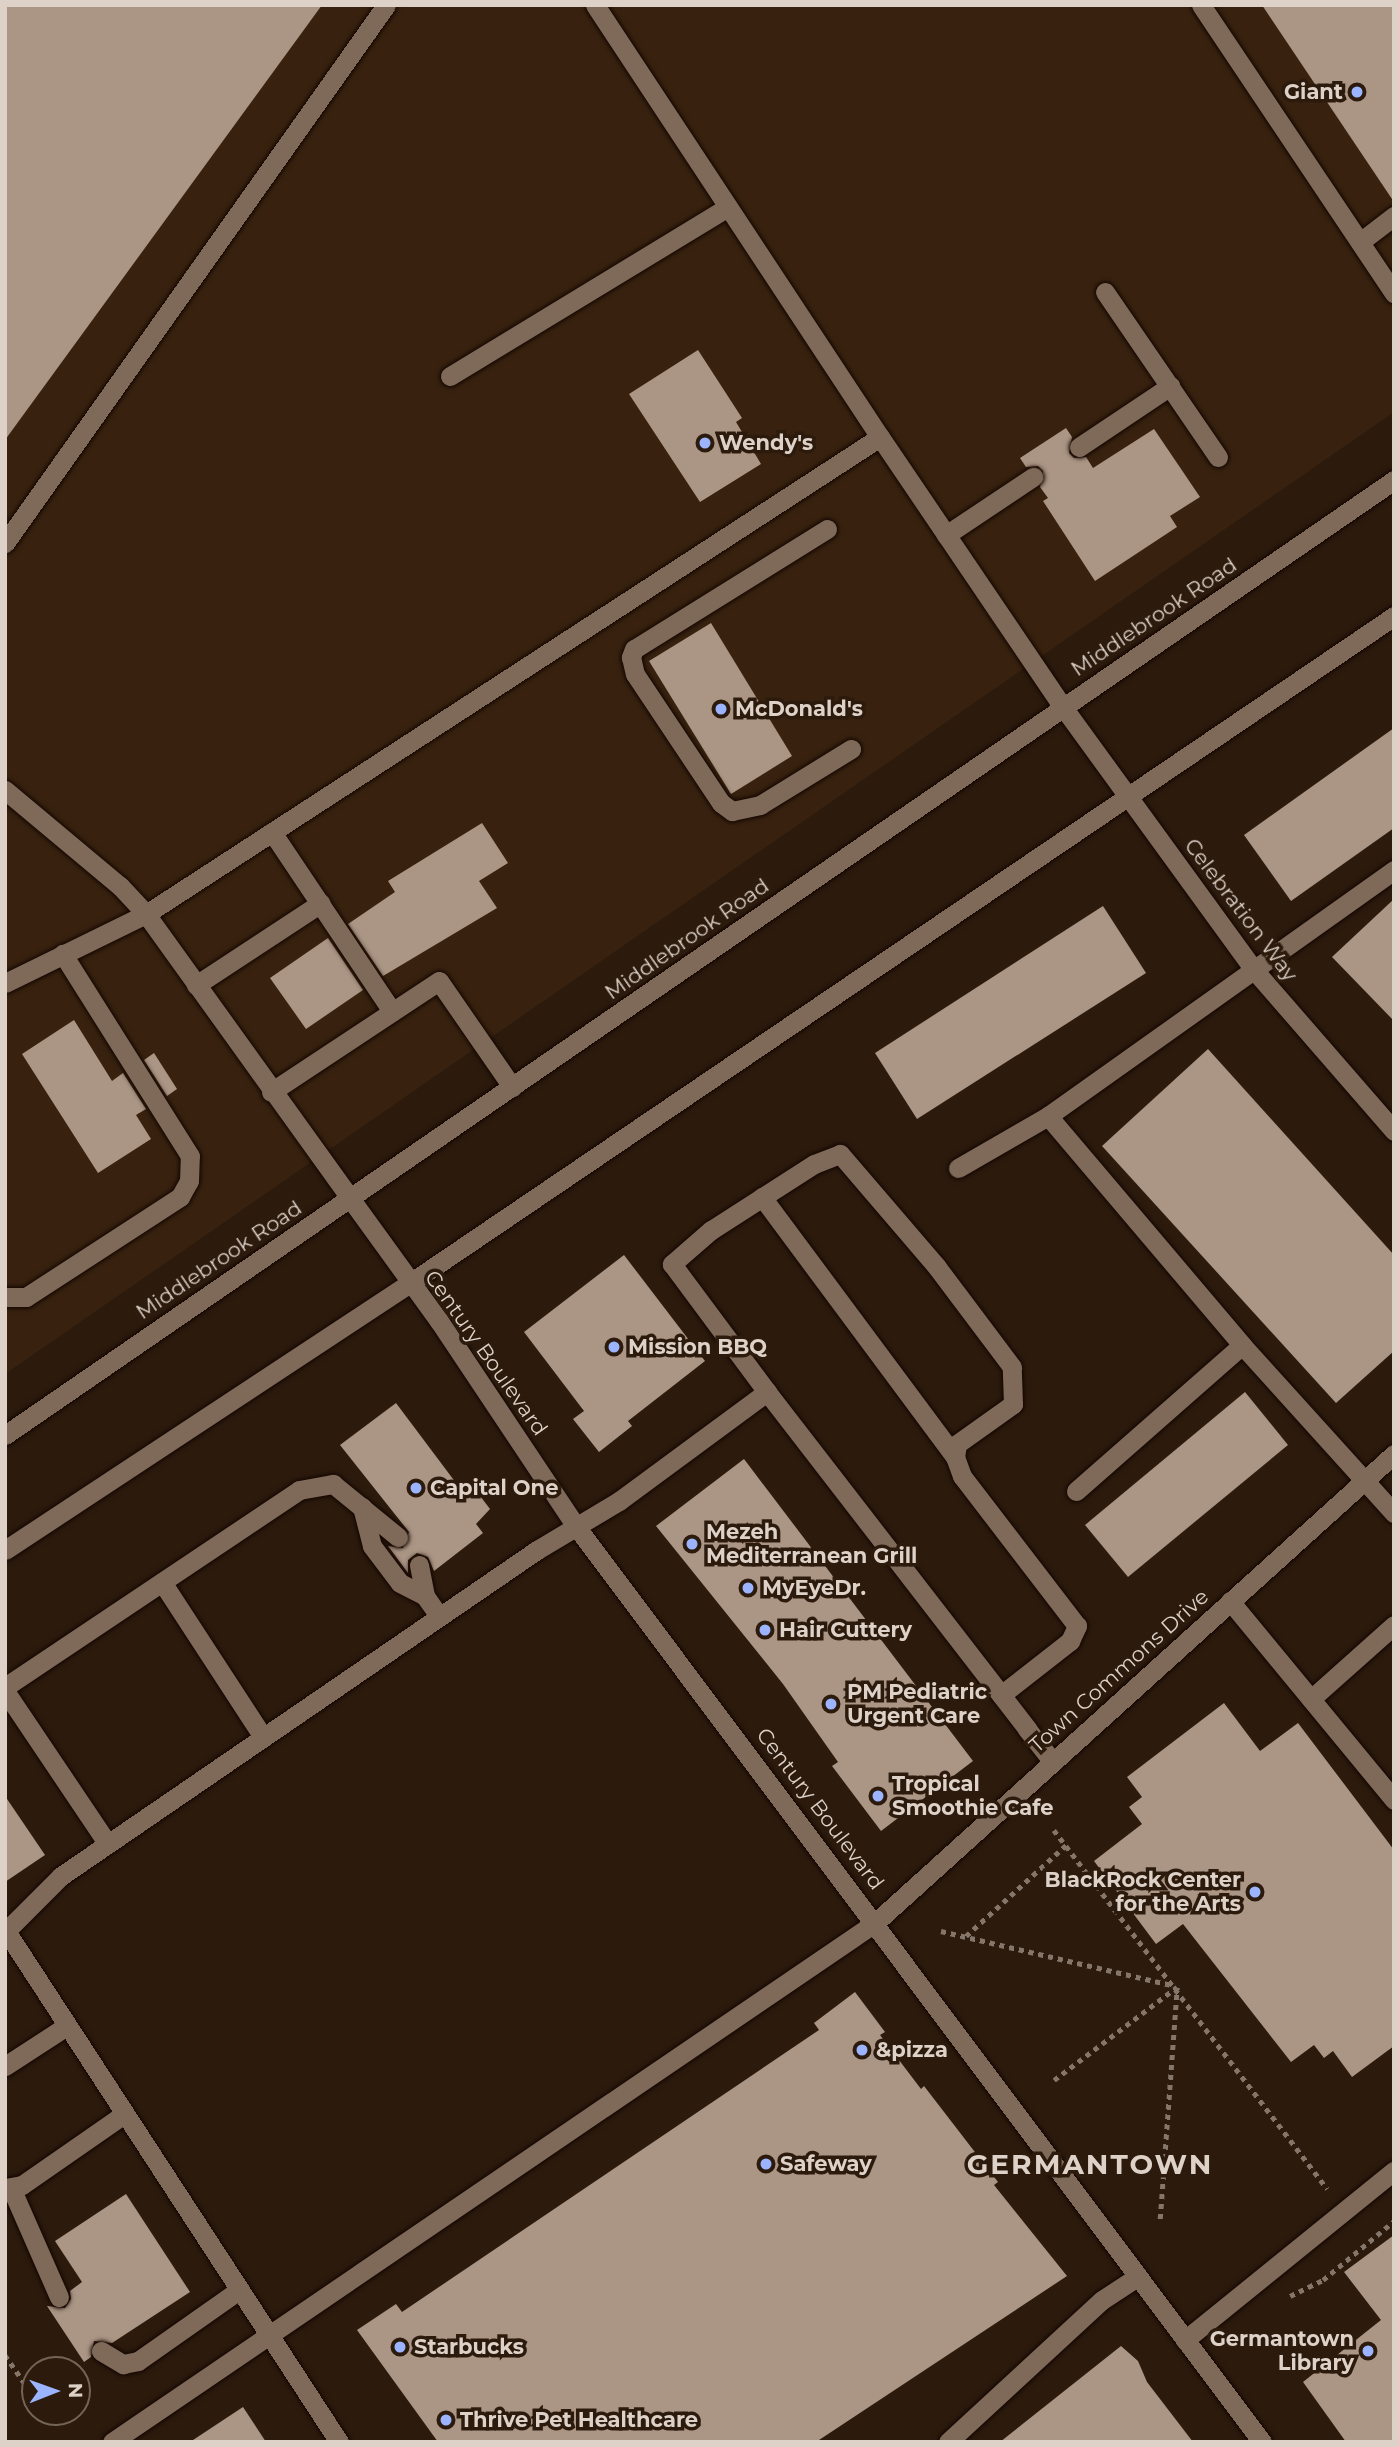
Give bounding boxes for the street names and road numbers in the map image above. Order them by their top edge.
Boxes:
street label: Middlebrook Road [1066,552,1242,682]
street label: Celebration Way [1179,834,1303,986]
street label: Middlebrook Road [600,873,774,1005]
street label: Middlebrook Road [131,1195,307,1325]
street label: Century Boulevard [419,1265,553,1441]
street label: Town Commons Drive [1024,1584,1214,1758]
street label: Century Boulevard [751,1723,889,1895]

